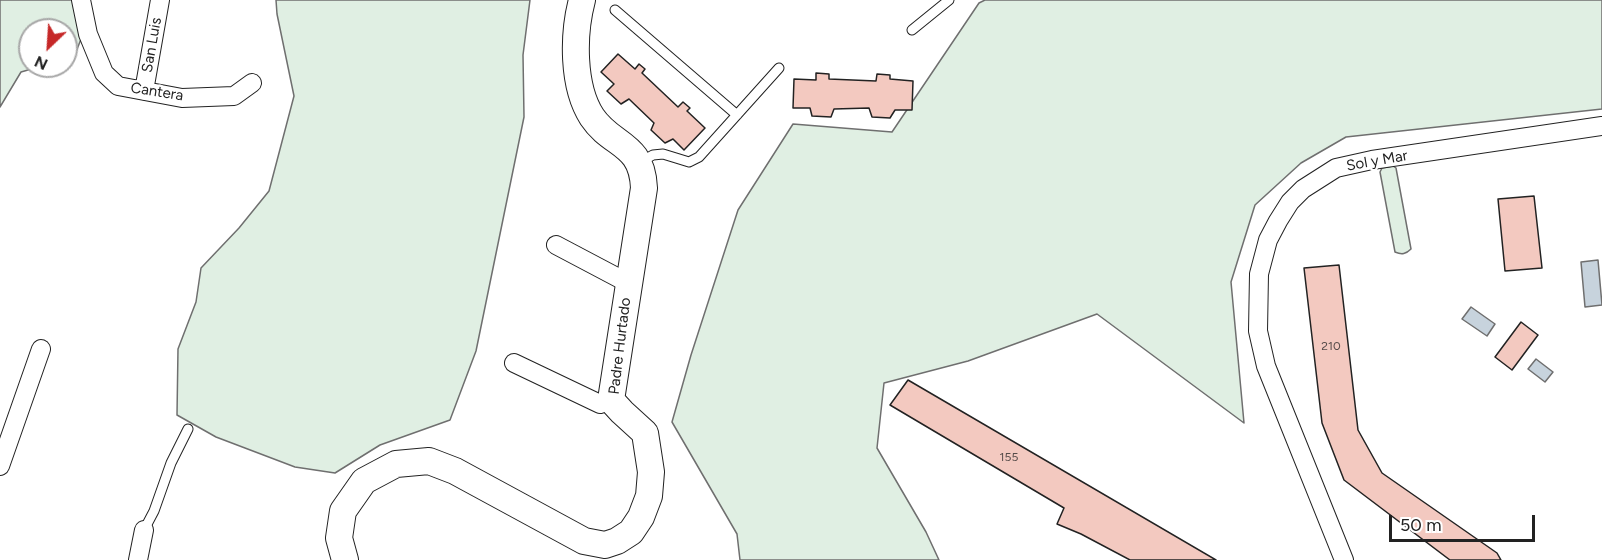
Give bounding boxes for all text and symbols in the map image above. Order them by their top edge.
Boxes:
street label: San Luis [138,16,166,74]
north arrow [18,18,78,78]
text: N [31,52,51,74]
street label: Cantera [129,79,185,105]
street label: Sol y Mar [1345,147,1409,175]
street label: Padre Hurtado [605,297,635,395]
house number: 210 [1321,339,1341,353]
house number: 155 [1000,450,1018,464]
scale bar [1392,503,1538,541]
text: 50 m [1400,514,1442,536]

